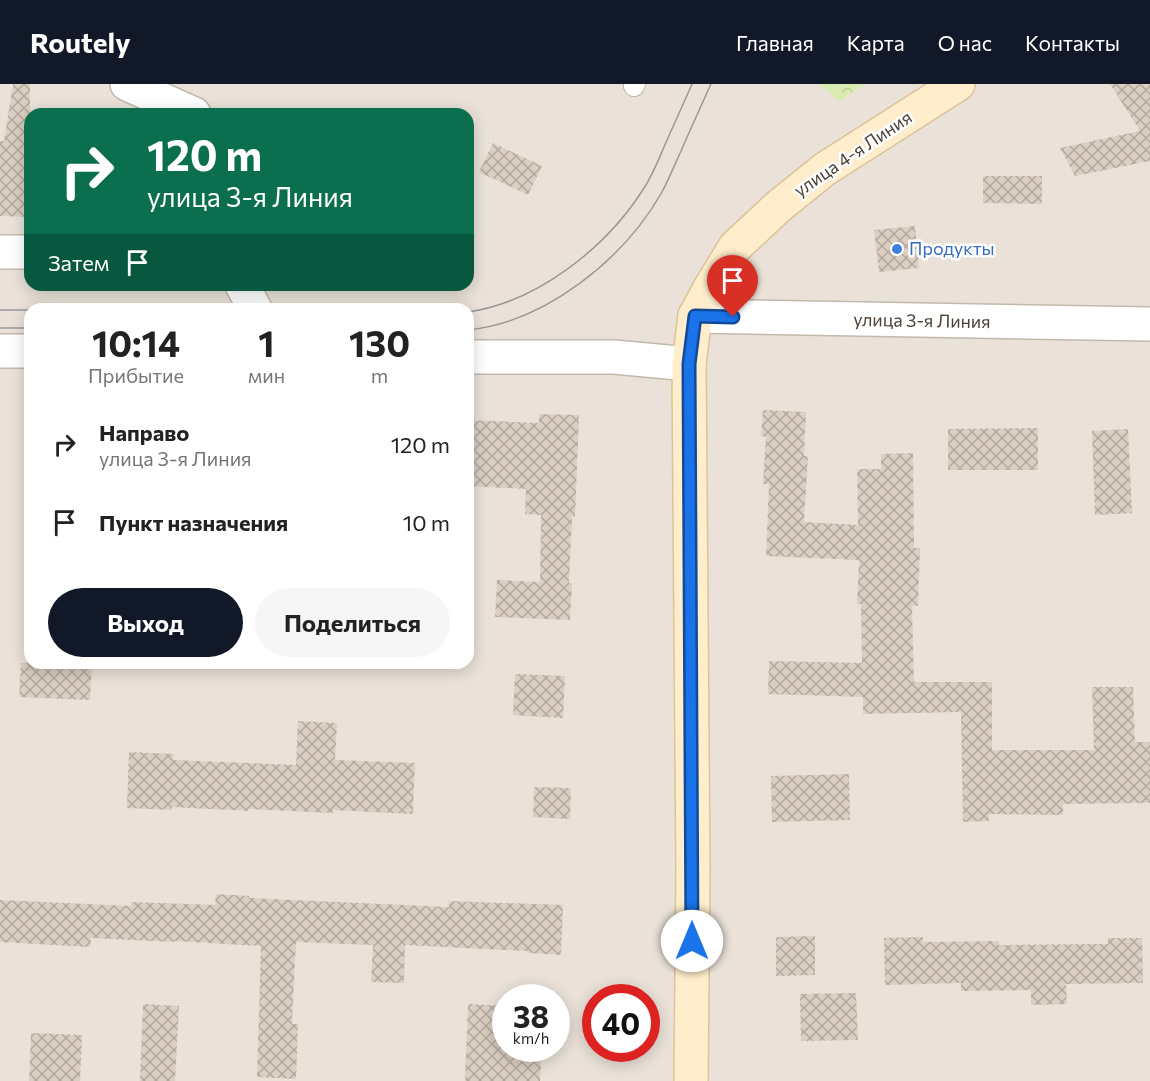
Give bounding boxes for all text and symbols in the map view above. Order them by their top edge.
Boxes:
text: Routely [30,25,131,59]
text: Главная [736,30,814,55]
text: Карта [847,30,905,55]
text: О нас [938,30,992,55]
text: Контакты [1025,30,1120,55]
street label: улица 4-я Линия [789,105,916,201]
text: 120 m [147,128,262,180]
icon: right [48,132,126,210]
text: улица 3-я Линия [147,180,353,213]
place label: Продукты [909,237,994,259]
marker: Продукты [890,242,904,256]
icon: arrive [121,246,154,279]
text: Затем [48,249,109,276]
pin [707,255,758,317]
icon: arrive [716,264,749,297]
street label: улица 3-я Линия [853,308,991,332]
text: 10:14 [92,320,180,364]
text: 1 [258,320,275,364]
text: 130 [349,320,410,364]
text: Прибытие [88,363,184,387]
text: мин [248,363,285,387]
text: m [371,363,388,387]
text: Направо [99,419,189,446]
icon: right [48,428,81,461]
text: 120 m [391,431,450,458]
text: улица 3-я Линия [99,446,252,470]
icon: arrive [48,506,81,539]
text: Пункт назначения [99,509,288,536]
text: 10 m [403,509,450,536]
button: Выход [48,588,243,657]
button: Поделиться [255,588,450,657]
position arrow [660,909,724,973]
speed limit sign: 40 [582,984,660,1062]
text: 38 [513,997,549,1034]
text: km/h [513,1029,549,1047]

